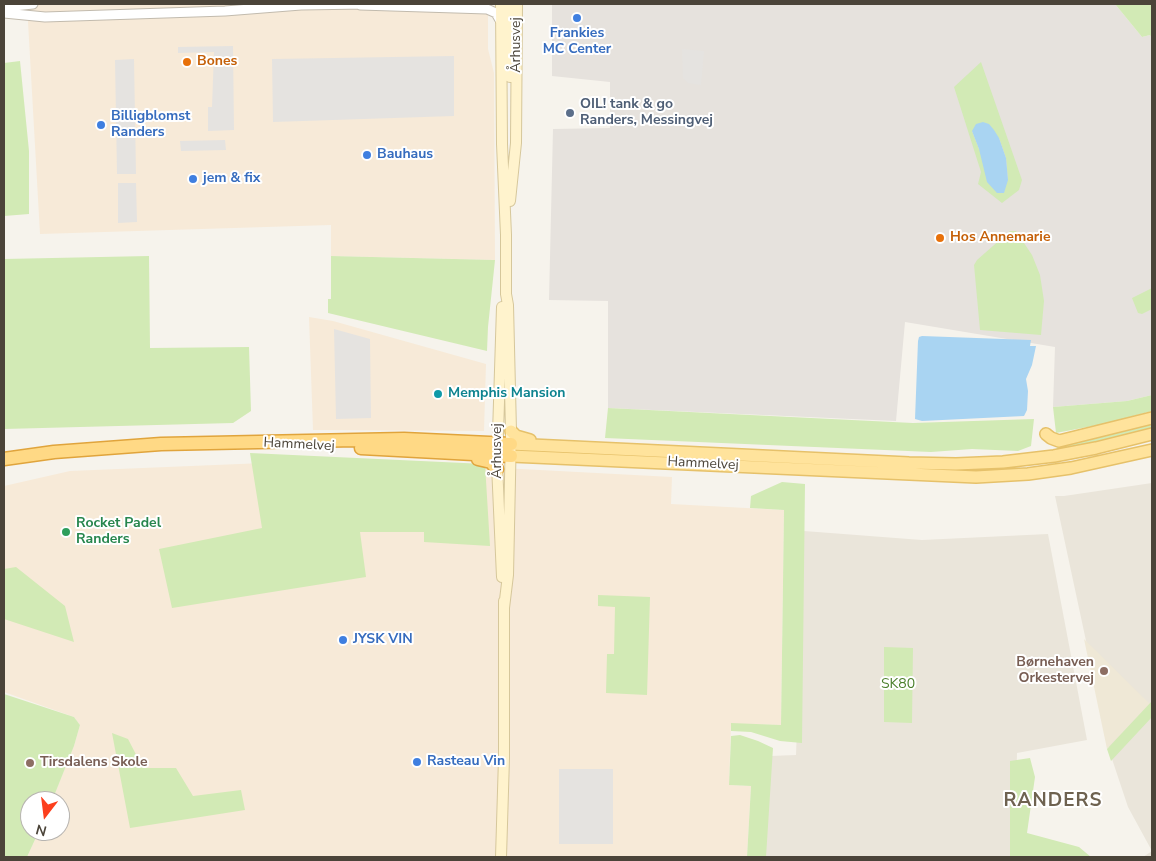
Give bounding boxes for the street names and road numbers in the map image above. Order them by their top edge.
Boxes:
street label: Århusvej [509,17,525,73]
street label: Århusvej [490,423,506,479]
street label: Hammelvej [263,435,335,455]
street label: Hammelvej [667,454,739,474]

